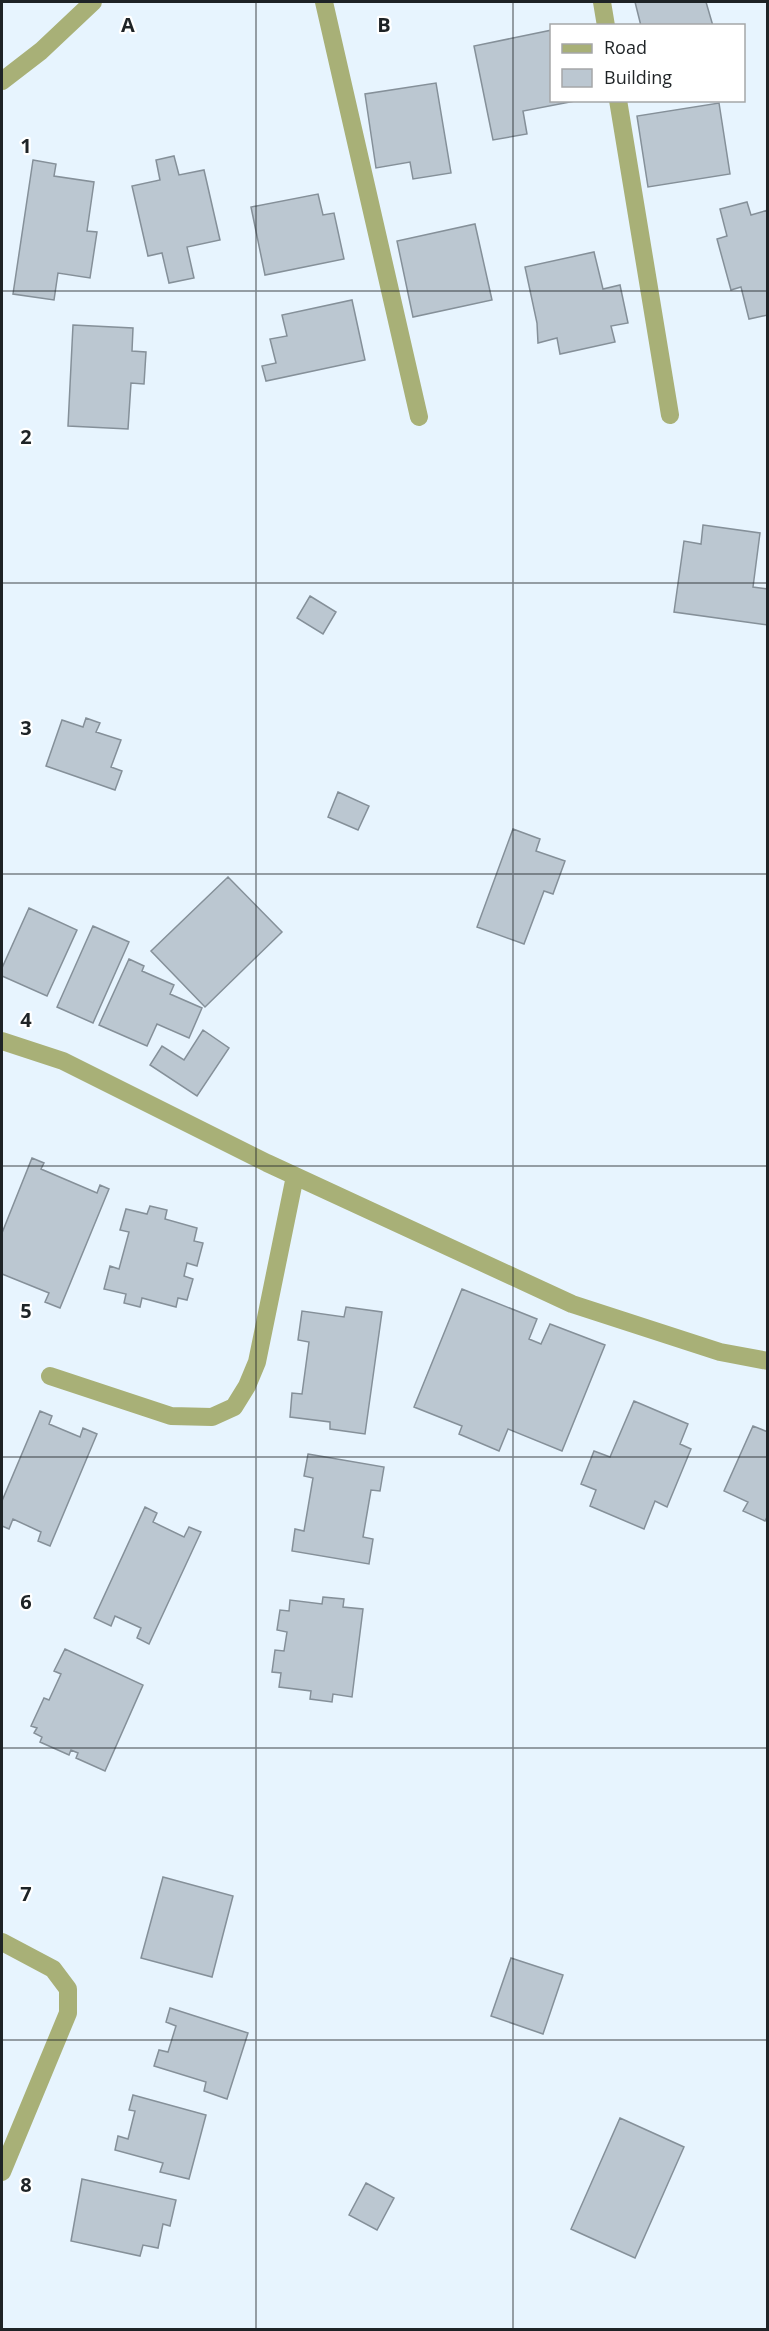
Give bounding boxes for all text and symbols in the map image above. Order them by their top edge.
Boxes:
text: A [121,11,135,38]
text: B [377,11,391,38]
legend [550,24,745,102]
text: Road [604,35,647,59]
text: Building [604,65,672,89]
text: 1 [20,132,32,159]
text: 2 [20,423,32,450]
text: 3 [20,714,32,741]
text: 4 [20,1006,32,1033]
text: 5 [20,1297,32,1324]
text: 6 [20,1588,32,1615]
text: 7 [20,1880,32,1907]
text: 8 [20,2171,32,2198]

